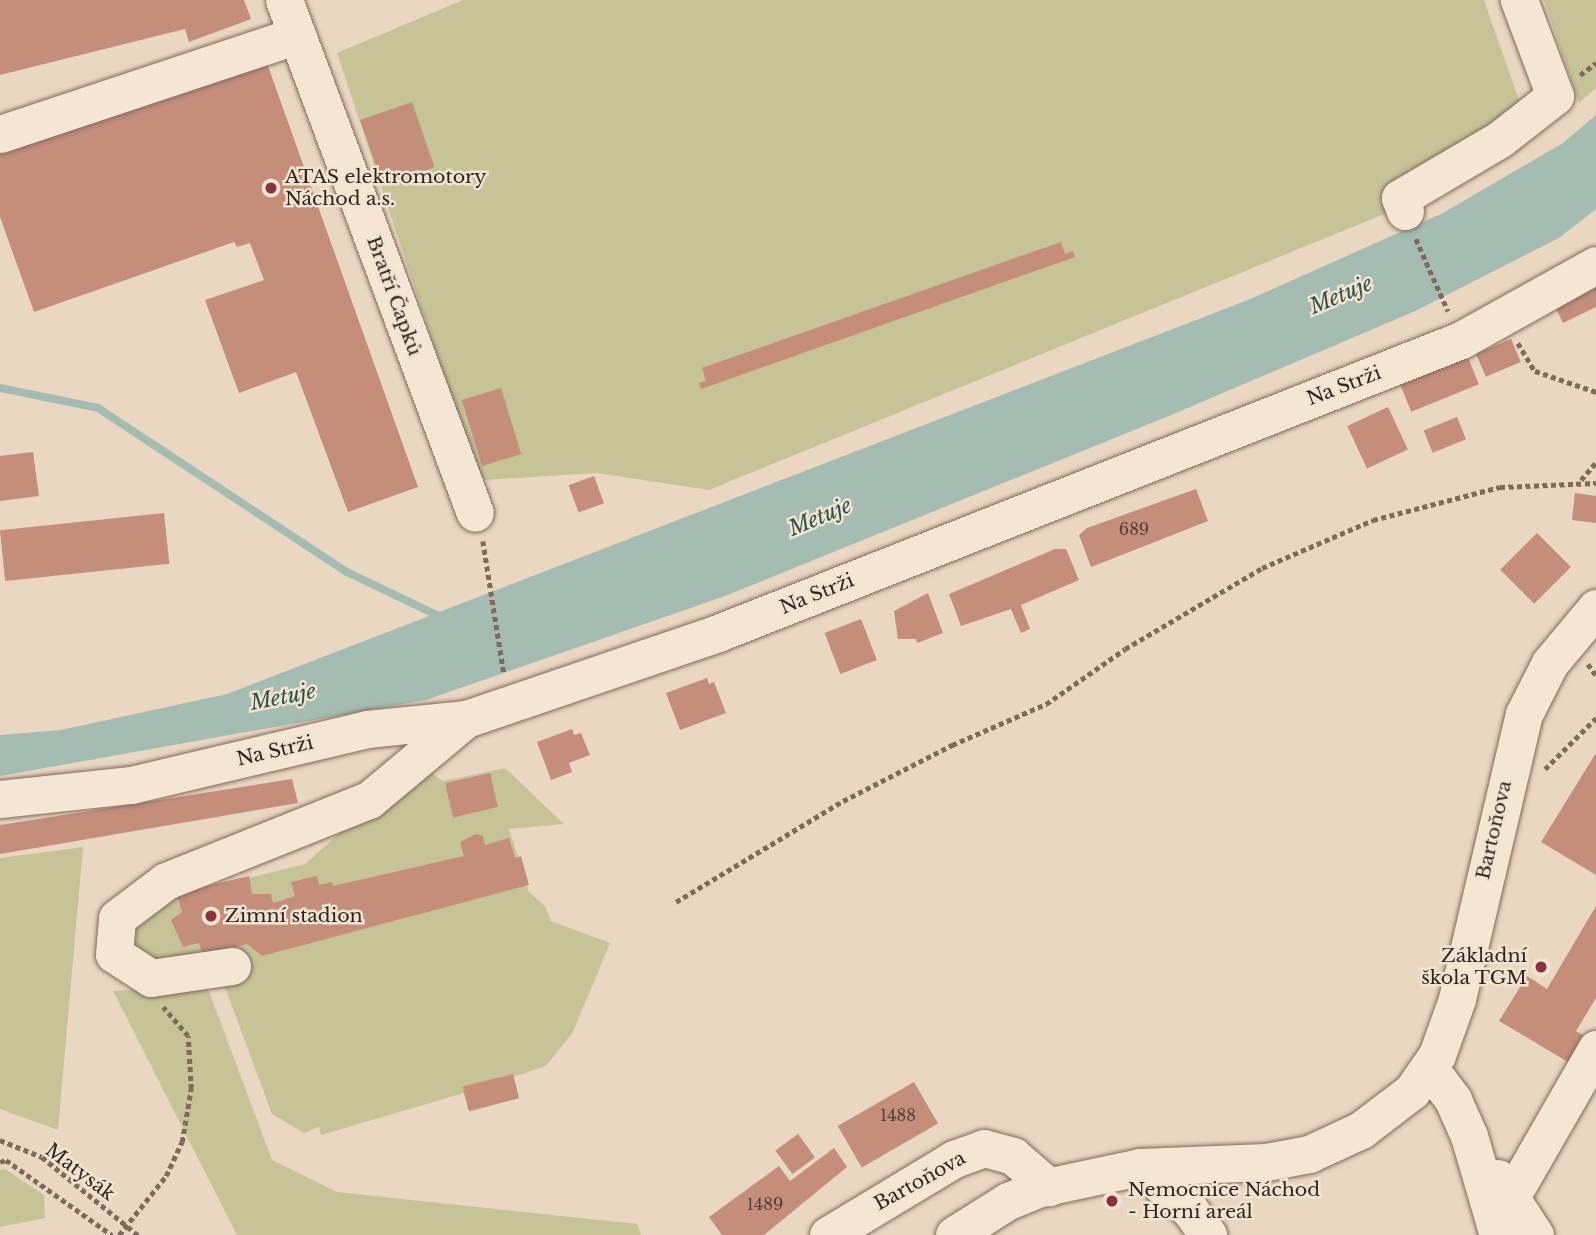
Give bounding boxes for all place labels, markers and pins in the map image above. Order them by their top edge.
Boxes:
place label: ATAS elektromotory Náchod a.s. [285,166,486,210]
marker: ATAS elektromotory Náchod a.s. [263,180,279,196]
place label: Zimní stadion [225,905,363,927]
marker: Zimní stadion [203,908,219,924]
place label: Základní škola TGM [1420,945,1527,989]
marker: Základní škola TGM [1533,959,1549,975]
place label: Nemocnice Náchod - Horní areál [1128,1179,1320,1223]
marker: Nemocnice Náchod - Horní areál [1102,1191,1122,1211]

